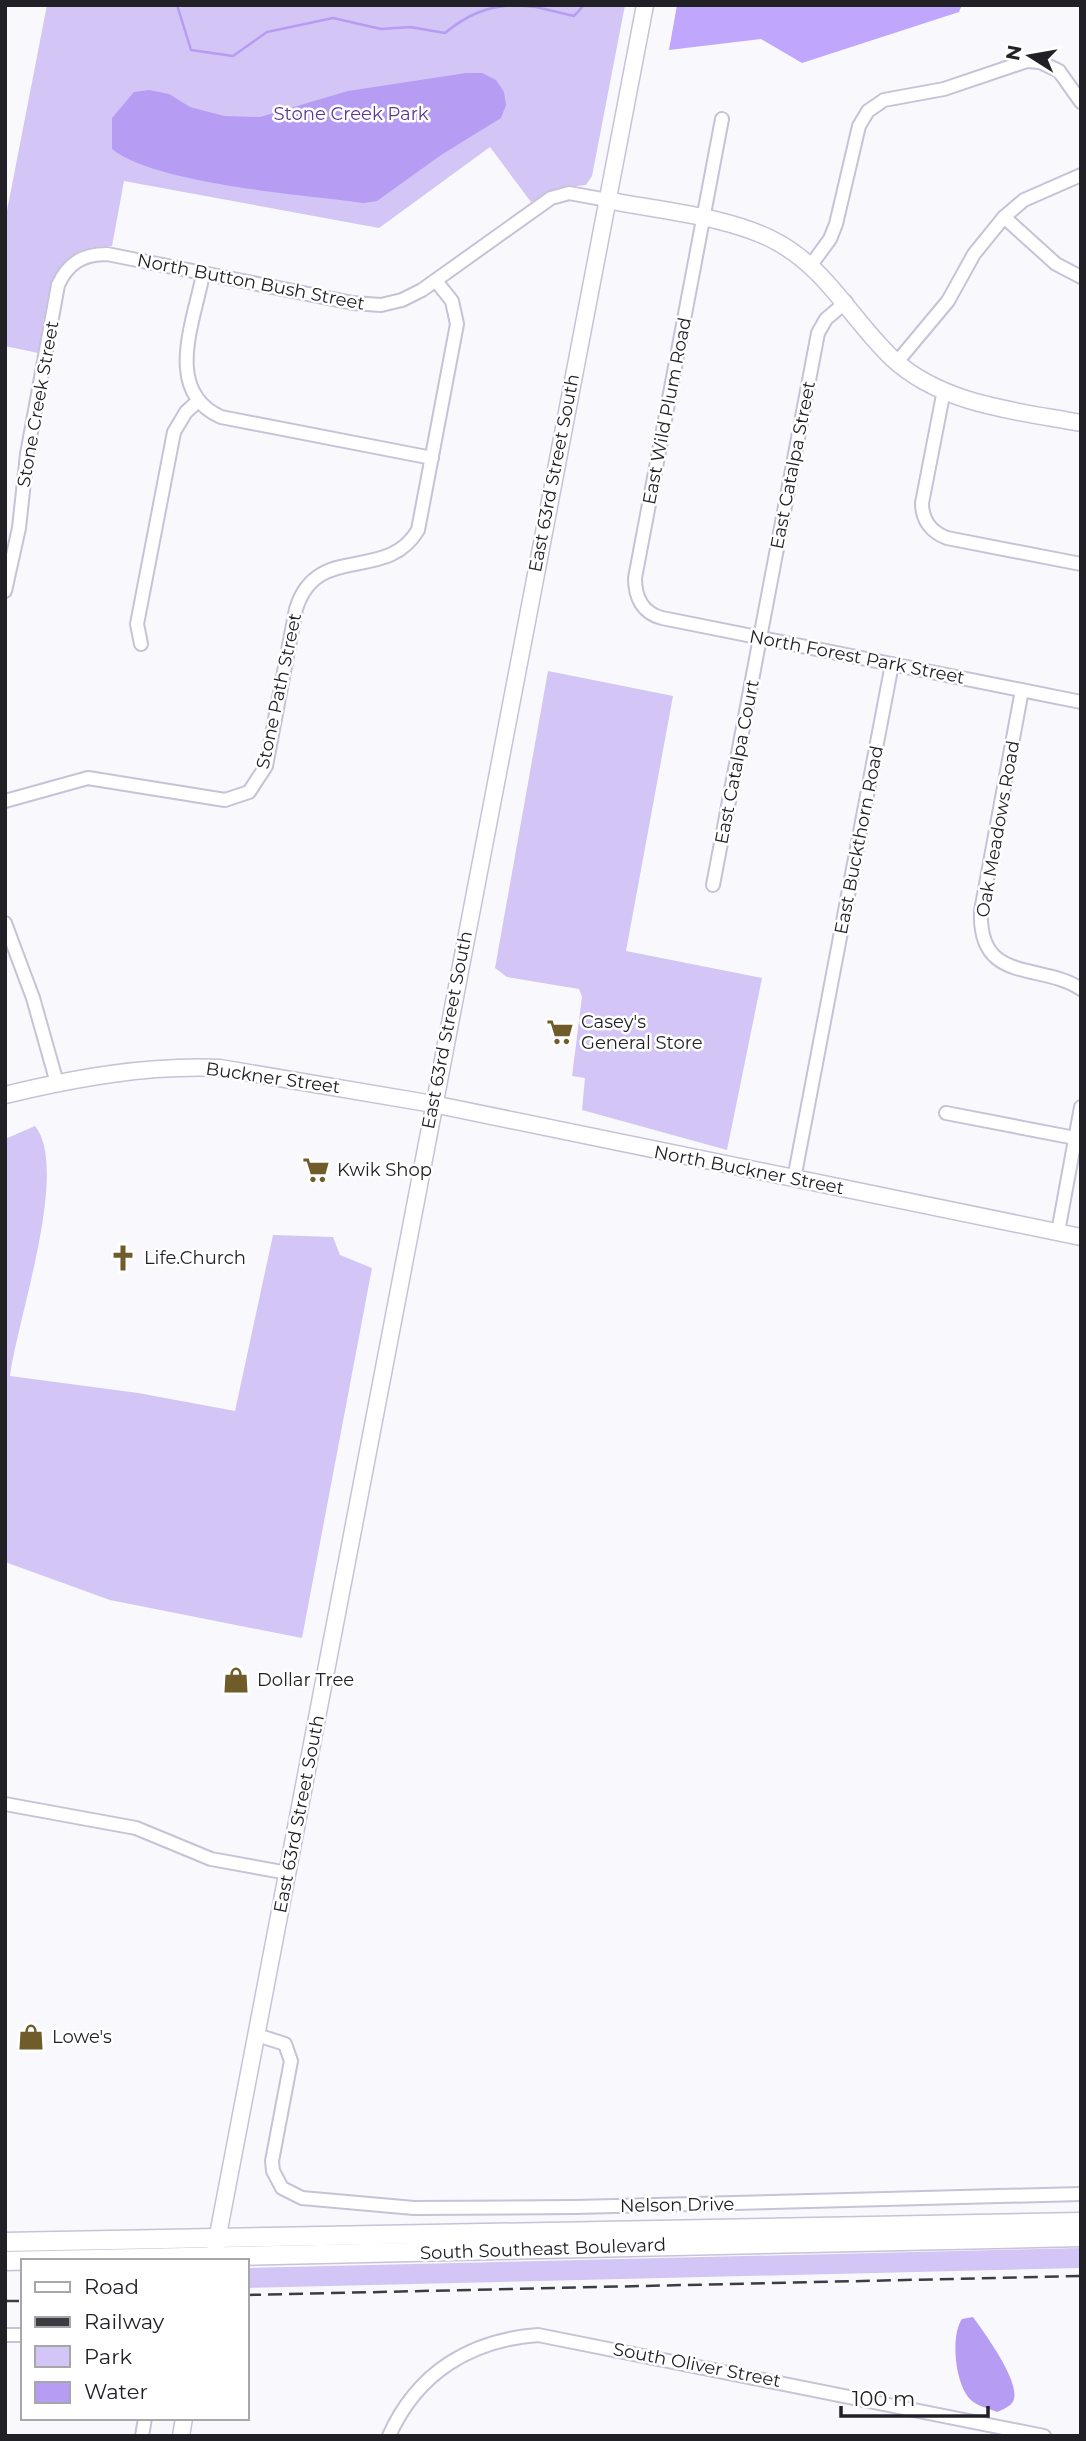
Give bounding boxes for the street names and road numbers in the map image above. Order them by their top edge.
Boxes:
street label: North Button Bush Street [135,249,367,315]
street label: East Wild Plum Road [638,315,696,507]
street label: Stone Creek Street [13,319,63,489]
street label: East 63rd Street South [524,372,584,574]
street label: East Catalpa Street [766,379,820,551]
street label: Stone Path Street [252,611,306,771]
street label: North Forest Park Street [747,625,967,689]
street label: East Catalpa Court [710,678,764,846]
street label: Oak Meadows Road [972,739,1024,919]
street label: East Buckthorn Road [830,744,888,936]
street label: East 63rd Street South [417,929,477,1131]
street label: Buckner Street [204,1058,342,1098]
street label: North Buckner Street [652,1141,846,1199]
street label: East 63rd Street South [269,1713,329,1915]
street label: Nelson Drive [620,2193,735,2217]
street label: South Southeast Boulevard [420,2234,666,2264]
street label: South Oliver Street [611,2338,783,2392]

